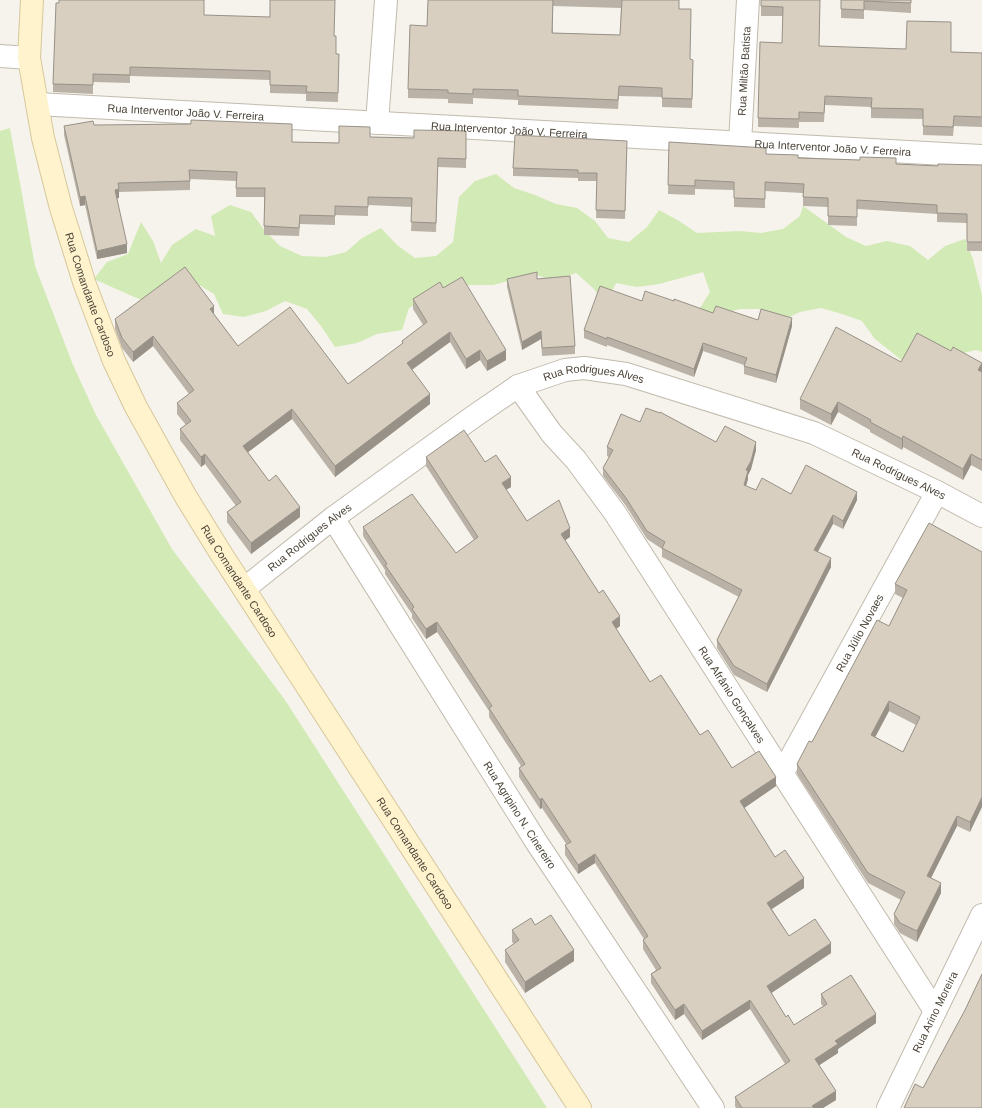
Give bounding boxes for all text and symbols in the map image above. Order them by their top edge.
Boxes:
street label: Rua Miltão Batista [736,25,753,116]
street label: Rua Interventor João V. Ferreira [107,102,265,123]
street label: Rua Interventor João V. Ferreira [431,120,589,140]
street label: Rua Interventor João V. Ferreira [754,137,912,158]
street label: Rua Comandante Cardoso [63,231,118,358]
street label: Rua Rodrigues Alves [541,362,646,385]
street label: Rua Rodrigues Alves [850,446,948,502]
street label: Rua Rodrigues Alves [265,501,354,574]
street label: Rua Comandante Cardoso [199,523,280,639]
street label: Rua Júlio Novaes [834,592,886,674]
street label: Rua Afrânio Gonçalves [696,644,768,746]
street label: Rua Agripino N. Cinereiro [481,759,558,871]
street label: Rua Comandante Cardoso [374,795,456,911]
street label: Rua Arino Moreira [910,968,960,1054]

